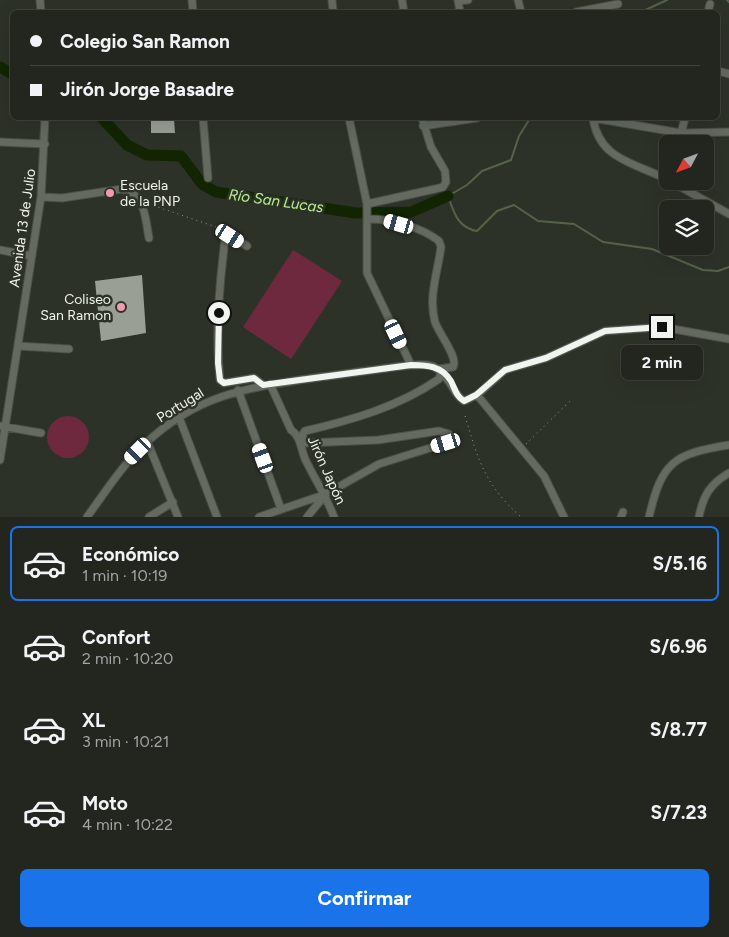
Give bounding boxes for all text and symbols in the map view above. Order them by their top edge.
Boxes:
text: Colegio San Ramon [60,30,230,53]
text: Jirón Jorge Basadre [60,78,234,101]
north arrow [659,135,714,190]
map controls [659,135,714,255]
street label: Avenida 13 de Julio [6,168,39,288]
place label: Escuela de la PNP [120,177,180,210]
water label: Río San Lucas [227,185,325,217]
marker: Escuela de la PNP [104,187,116,199]
button: layers [659,200,714,255]
car [382,213,415,235]
car [213,222,246,250]
place label: Coliseo San Ramon [40,291,111,324]
marker: Coliseo San Ramon [115,301,127,313]
route start [208,302,230,324]
route end [651,316,673,338]
car [382,317,409,351]
callout: 2 min [621,344,703,380]
text: 2 min [642,353,682,372]
street label: Portugal [154,384,207,427]
car [429,431,462,455]
street label: Jirón Japón [304,433,349,507]
car [122,435,153,467]
car [250,441,275,475]
icon: car [22,541,67,586]
text: Económico [82,543,179,566]
text: S/5.16 [652,552,707,575]
text: 1 min · 10:19 [82,566,167,585]
icon: car [22,624,67,669]
text: Confort [82,626,151,649]
text: S/6.96 [649,635,707,658]
text: 2 min · 10:20 [82,649,173,668]
icon: car [22,707,67,752]
text: XL [82,709,105,732]
text: S/8.77 [650,718,707,741]
text: 3 min · 10:21 [82,732,169,751]
icon: car [22,790,67,835]
text: Moto [82,792,128,815]
text: S/7.23 [650,801,707,824]
text: 4 min · 10:22 [82,815,173,834]
button: Confirmar [20,869,709,927]

